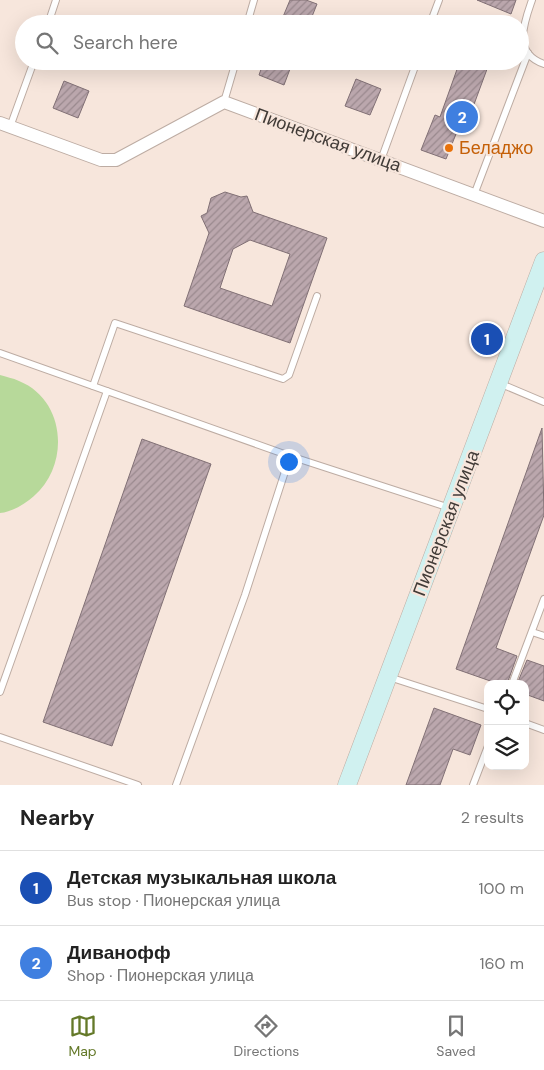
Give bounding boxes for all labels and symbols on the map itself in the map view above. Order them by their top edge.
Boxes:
pin: 2 [446,98,478,136]
street label: Пионерская улица [251,102,406,178]
place label: Беладжо [459,136,533,160]
marker: Беладжо [443,142,455,154]
pin: 1 [471,320,503,358]
street label: Пионерская улица [407,446,485,599]
your location [276,449,302,475]

